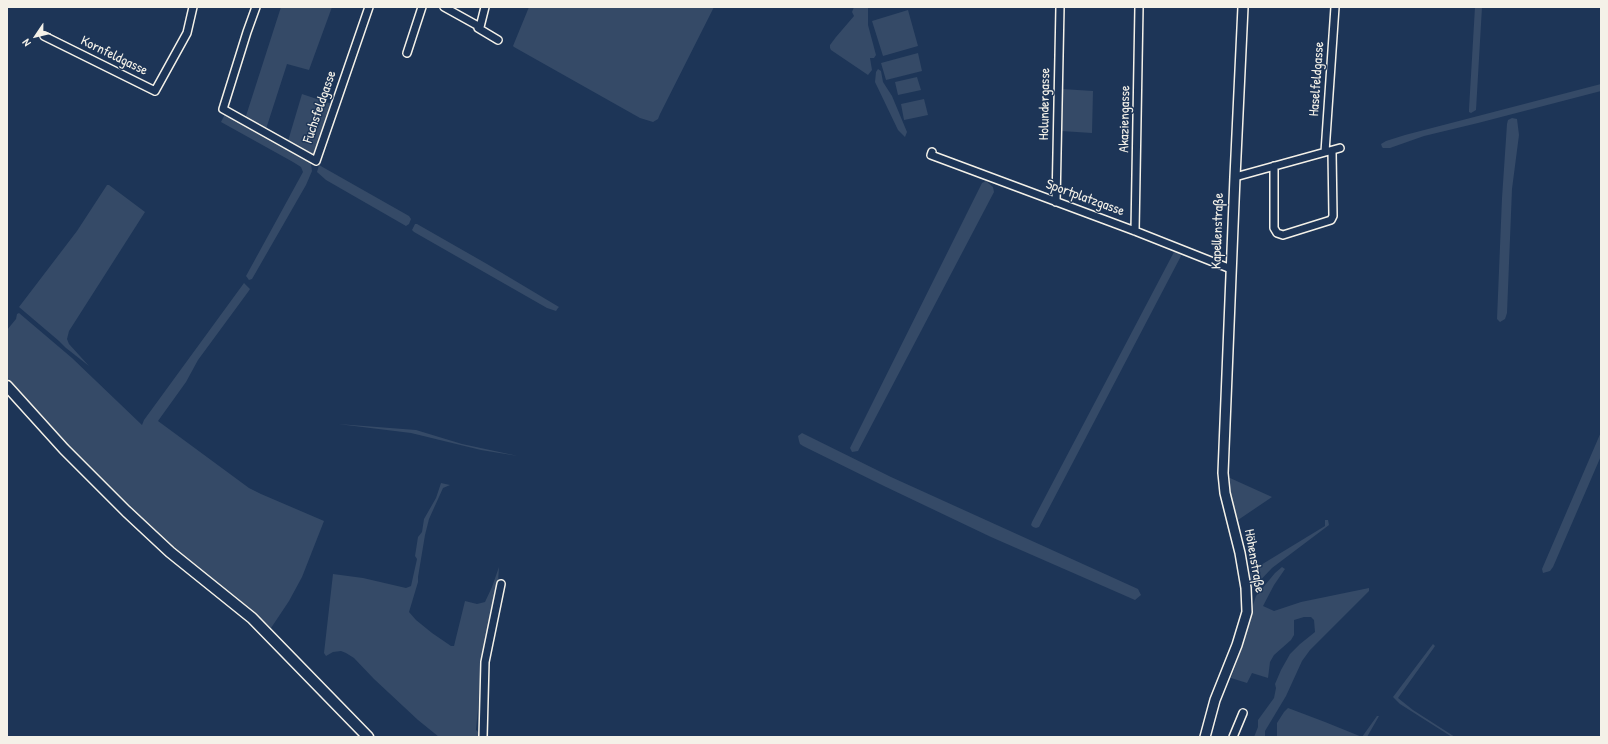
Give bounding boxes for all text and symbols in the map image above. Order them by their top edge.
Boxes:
north arrow [16,16,56,56]
street label: Kornfeldgasse [78,33,150,79]
text: N [19,36,34,49]
street label: Haselfeldgasse [1306,41,1328,117]
street label: Holundergasse [1036,68,1054,140]
street label: Fuchsfeldgasse [300,69,340,145]
street label: Akaziengasse [1116,85,1134,153]
street label: Sportplatzgasse [1043,176,1127,220]
street label: Kapellenstraße [1208,193,1228,269]
street label: Höhenstraße [1240,528,1268,594]

